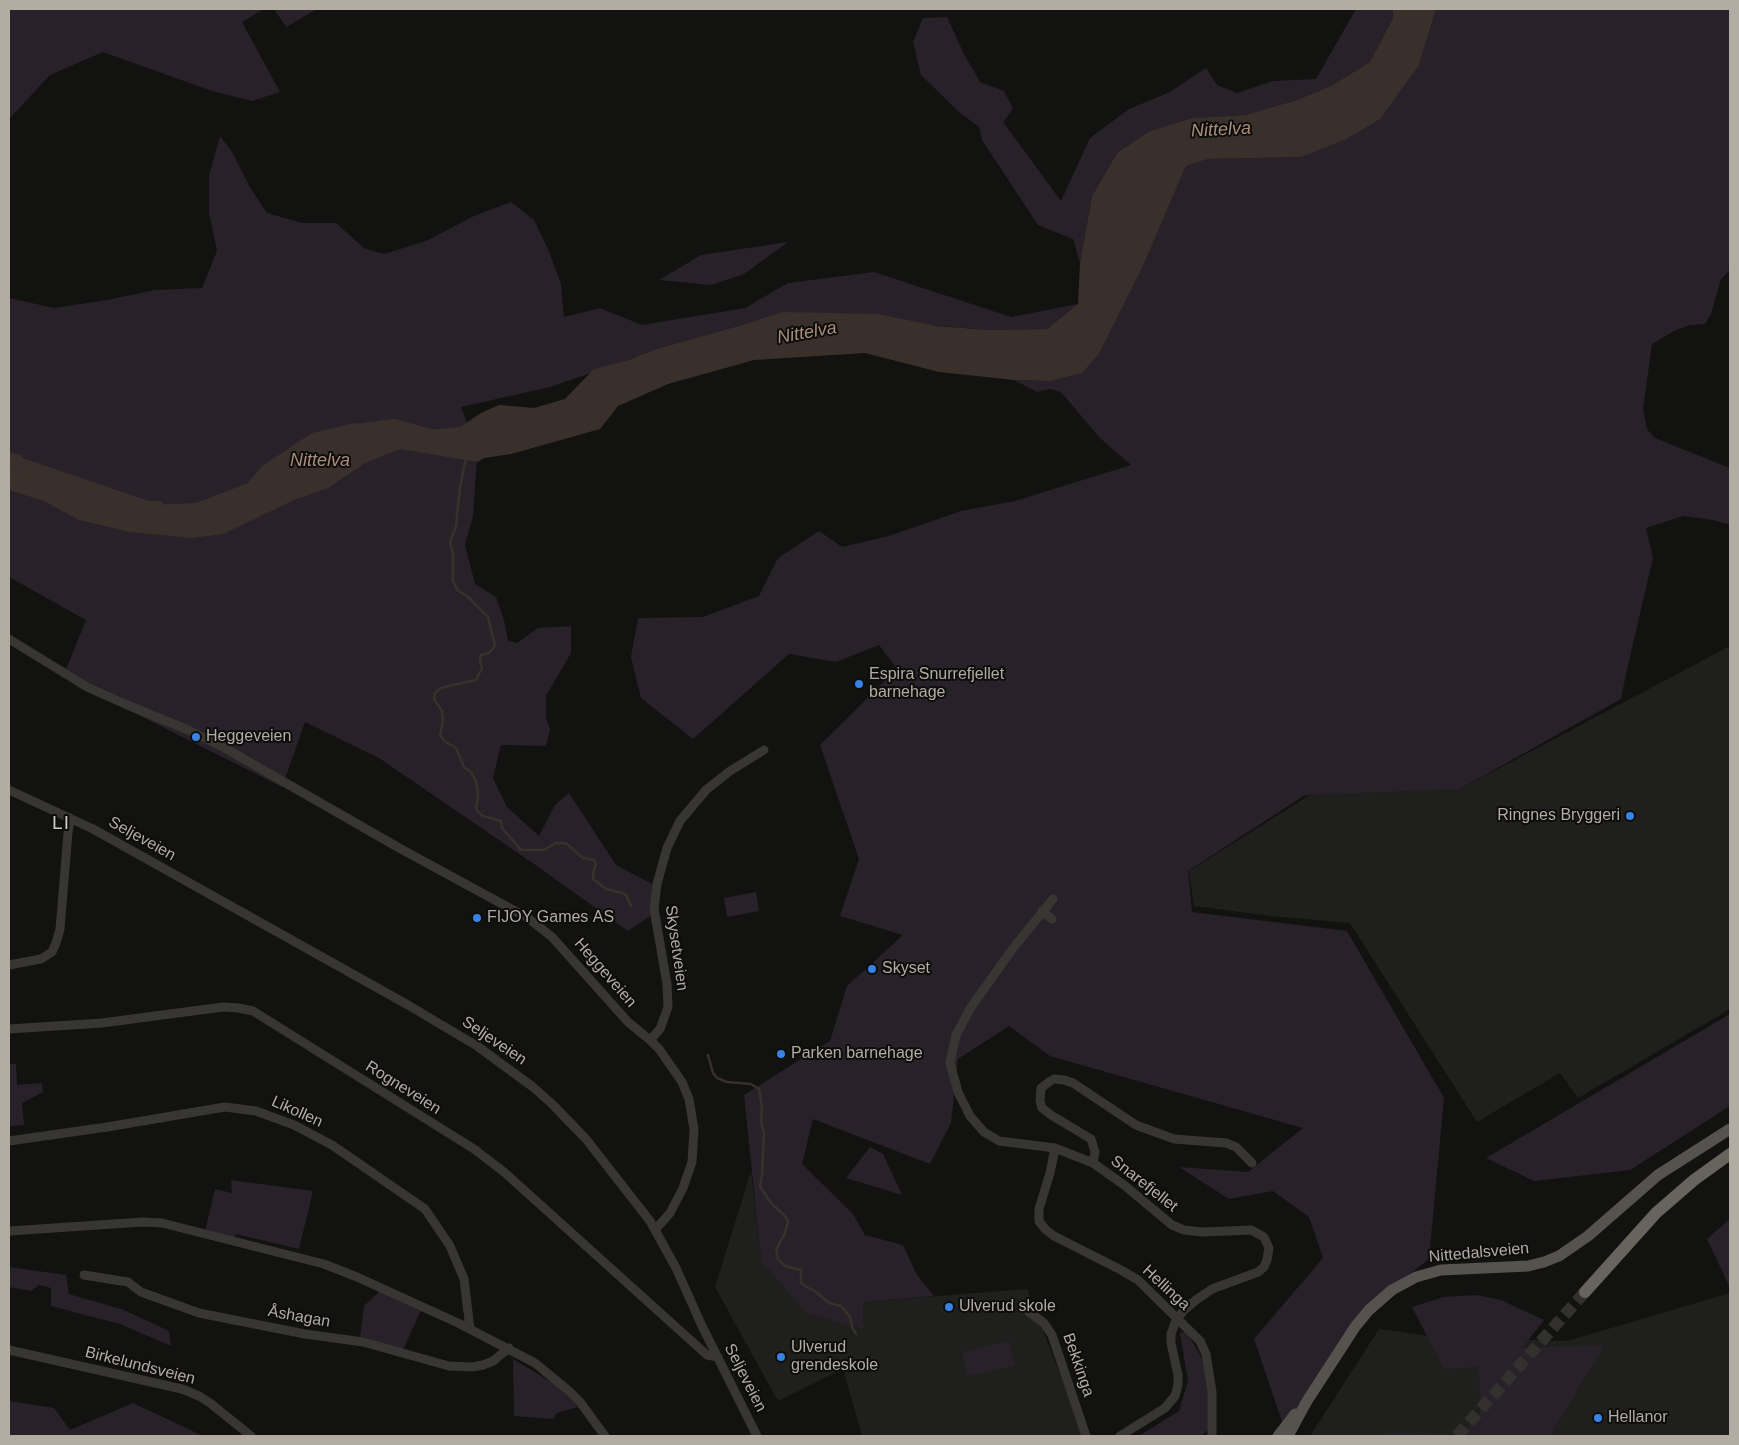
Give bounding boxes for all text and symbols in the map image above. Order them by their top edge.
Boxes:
water label: Nittelva [1190,118,1252,142]
water label: Nittelva [776,317,838,349]
water label: Nittelva [290,450,350,472]
place label: Espira Snurrefjellet barnehage [869,665,1004,703]
marker: Espira Snurrefjellet barnehage [853,678,865,690]
place label: Heggeveien [206,727,291,747]
marker: Heggeveien [190,731,202,743]
place label: Ringnes Bryggeri [1497,806,1620,826]
marker: Ringnes Bryggeri [1624,810,1636,822]
district label: LI [52,813,70,835]
street label: Seljeveien [105,813,179,865]
street label: Skysetveien [660,904,692,992]
place label: FIJOY Games AS [487,908,614,928]
marker: FIJOY Games AS [471,912,483,924]
street label: Heggeveien [570,934,640,1012]
place label: Skyset [882,959,930,979]
marker: Skyset [866,963,878,975]
street label: Seljeveien [458,1012,530,1070]
place label: Parken barnehage [791,1044,923,1064]
marker: Parken barnehage [775,1048,787,1060]
street label: Rogneveien [362,1057,444,1119]
street label: Likollen [268,1092,326,1132]
street label: Snarefjellet [1107,1152,1181,1216]
street label: Nittedalsveien [1428,1239,1530,1267]
street label: Hellinga [1138,1261,1194,1315]
place label: Ulverud skole [959,1297,1056,1317]
marker: Ulverud skole [943,1301,955,1313]
street label: Åshagan [266,1302,332,1332]
street label: Bekkinga [1058,1331,1098,1399]
place label: Ulverud grendeskole [791,1338,878,1376]
street label: Seljeveien [720,1341,770,1415]
street label: Birkelundsveien [83,1343,197,1389]
marker: Ulverud grendeskole [775,1351,787,1363]
place label: Hellanor [1608,1408,1668,1428]
marker: Hellanor [1592,1412,1604,1424]

